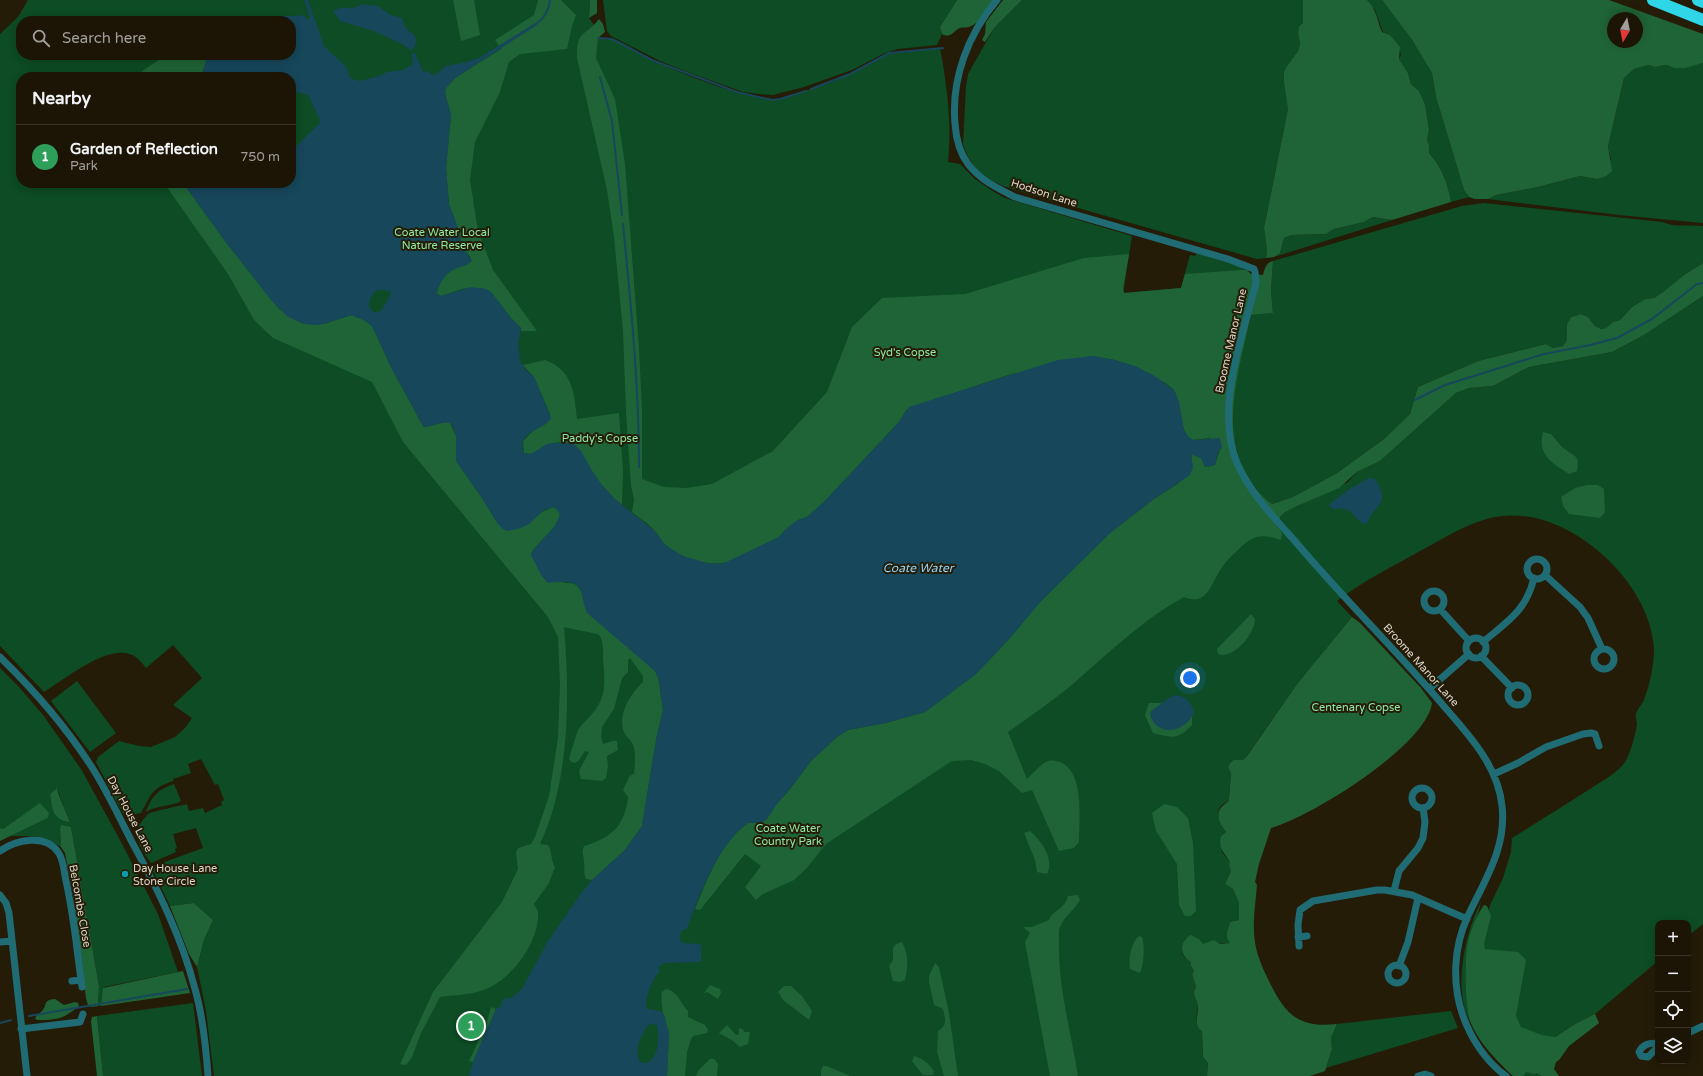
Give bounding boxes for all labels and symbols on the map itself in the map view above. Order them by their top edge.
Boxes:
north arrow [1607,12,1643,48]
street label: Hodson Lane [1009,176,1079,210]
park label: Coate Water Local Nature Reserve [394,226,490,252]
street label: Broome Manor Lane [1213,287,1249,395]
park label: Syd's Copse [874,346,936,359]
park label: Paddy's Copse [562,432,638,445]
water label: Coate Water [883,561,955,575]
street label: Broome Manor Lane [1380,621,1462,709]
your location [1180,668,1200,688]
park label: Centenary Copse [1311,701,1401,714]
street label: Day House Lane [104,774,156,854]
park label: Coate Water Country Park [754,822,822,848]
place label: Day House Lane Stone Circle [133,862,217,888]
street label: Belcombe Close [66,864,94,948]
marker: Day House Lane Stone Circle [120,869,130,879]
pin: 1 [458,1011,484,1041]

